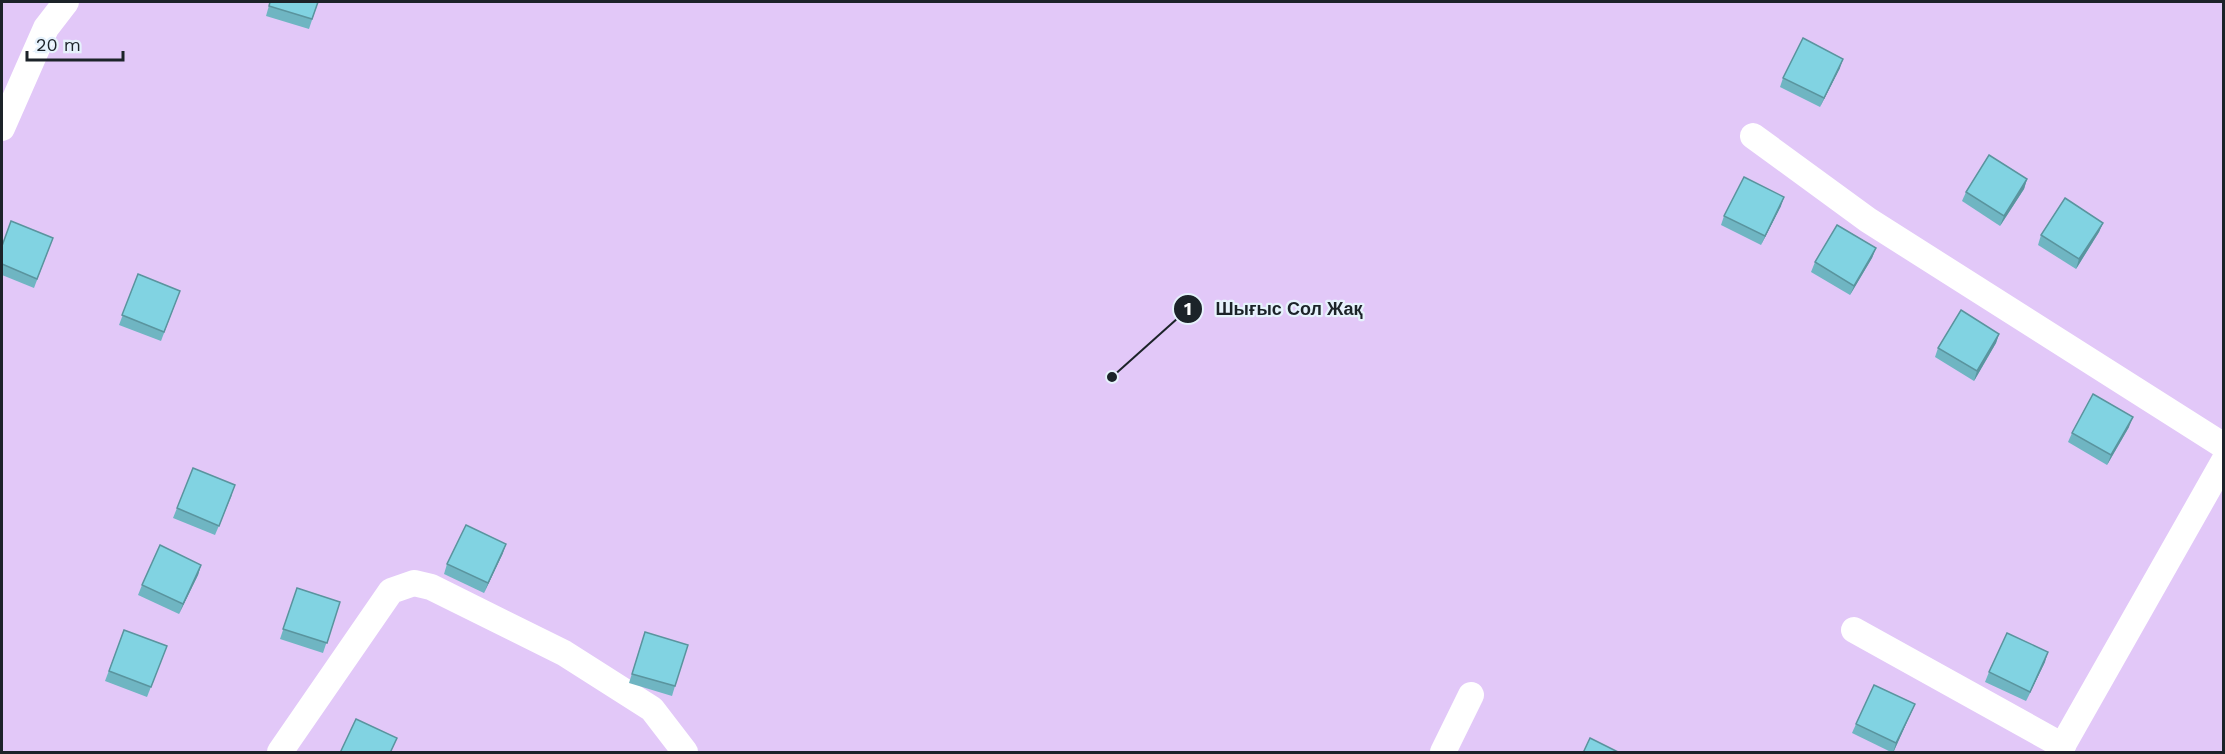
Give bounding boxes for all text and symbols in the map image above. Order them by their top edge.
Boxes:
scale bar [27,24,123,62]
text: 20 m [36,34,81,55]
callout: Шығыс Сол Жақ [1173,291,1374,327]
text: 1 [1184,298,1192,319]
text: Шығыс Сол Жақ [1215,298,1364,319]

